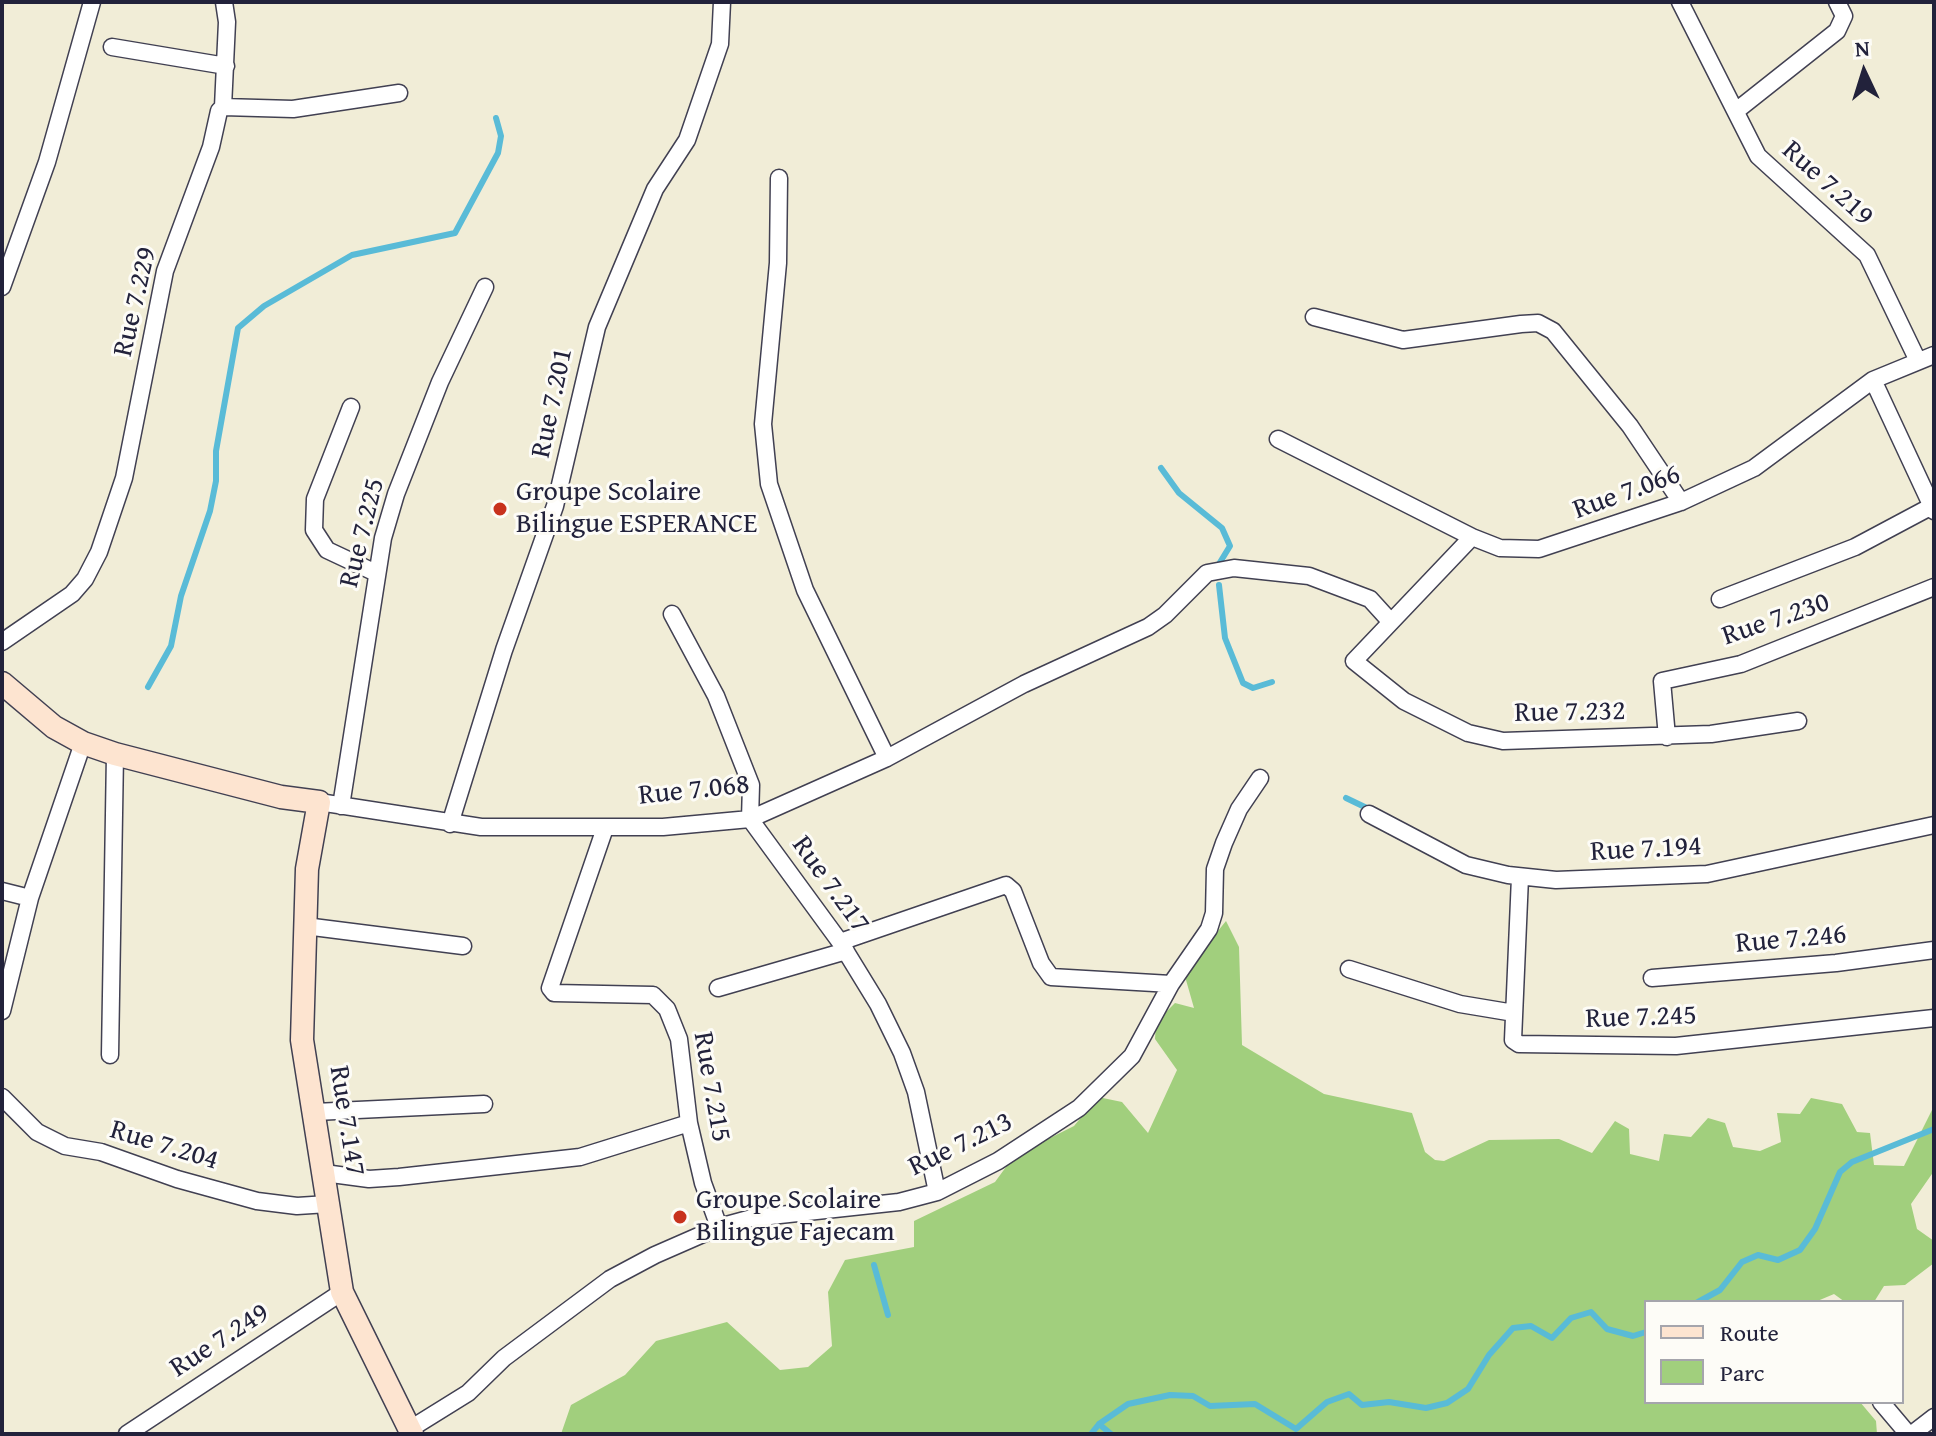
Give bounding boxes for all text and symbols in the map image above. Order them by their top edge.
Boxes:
north arrow [1824,32,1904,112]
text: N [1854,32,1871,65]
street label: Rue 7.219 [1774,134,1880,234]
street label: Rue 7.229 [107,244,165,360]
street label: Rue 7.201 [525,345,581,461]
street label: Rue 7.066 [1569,458,1685,528]
street label: Rue 7.225 [333,475,393,591]
place label: Groupe Scolaire Bilingue ESPERANCE [516,476,757,542]
marker: Groupe Scolaire Bilingue ESPERANCE [491,500,509,518]
street label: Rue 7.230 [1718,586,1834,654]
street label: Rue 7.232 [1514,695,1626,731]
street label: Rue 7.068 [637,768,751,814]
street label: Rue 7.217 [784,830,876,940]
street label: Rue 7.194 [1590,830,1702,870]
street label: Rue 7.246 [1734,918,1848,962]
street label: Rue 7.245 [1585,999,1697,1037]
street label: Rue 7.215 [685,1029,737,1145]
street label: Rue 7.147 [321,1063,371,1179]
street label: Rue 7.213 [904,1106,1018,1184]
street label: Rue 7.204 [106,1114,222,1178]
place label: Groupe Scolaire Bilingue Fajecam [696,1184,895,1250]
marker: Groupe Scolaire Bilingue Fajecam [671,1208,689,1226]
street label: Rue 7.249 [164,1297,276,1385]
legend [1644,1300,1904,1404]
text: Route [1720,1315,1779,1350]
text: Parc [1720,1355,1764,1390]

